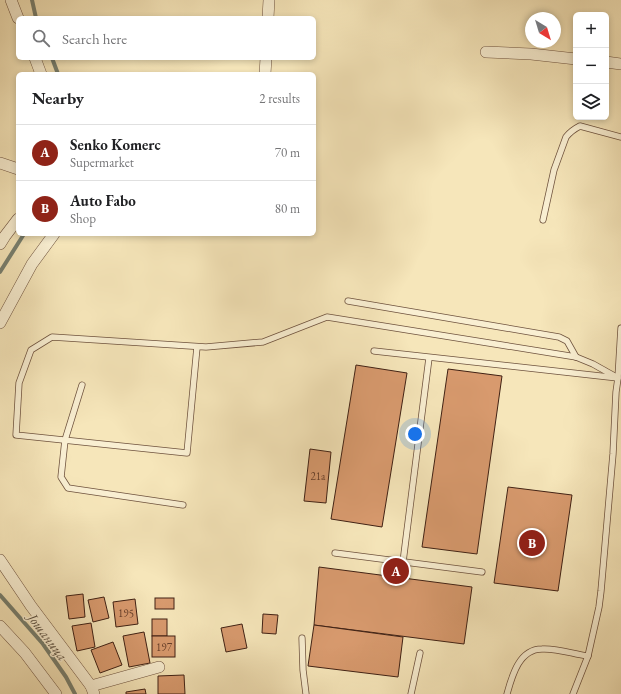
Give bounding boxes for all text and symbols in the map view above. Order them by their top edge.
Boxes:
north arrow [525,12,561,48]
map controls [573,12,609,120]
button: + [573,12,609,48]
search box [16,16,316,60]
icon: search [30,27,52,49]
text: Search here [62,29,127,48]
button: − [573,48,609,84]
button: layers [573,84,609,120]
text: Nearby [32,87,84,109]
text: 2 results [259,90,300,107]
text: Senko Komerc [70,135,161,154]
text: A [40,144,50,161]
text: 70 m [275,144,300,161]
text: Supermarket [70,154,134,171]
text: Auto Fabo [70,191,136,210]
text: B [41,200,49,217]
text: 80 m [275,200,300,217]
text: Shop [70,210,96,227]
your location [405,424,425,444]
house number: 21a [311,469,326,483]
pin: B [519,528,545,558]
pin: A [383,556,409,586]
house number: 195 [118,606,134,620]
water label: Јошаница [23,607,72,664]
house number: 197 [156,640,173,654]

